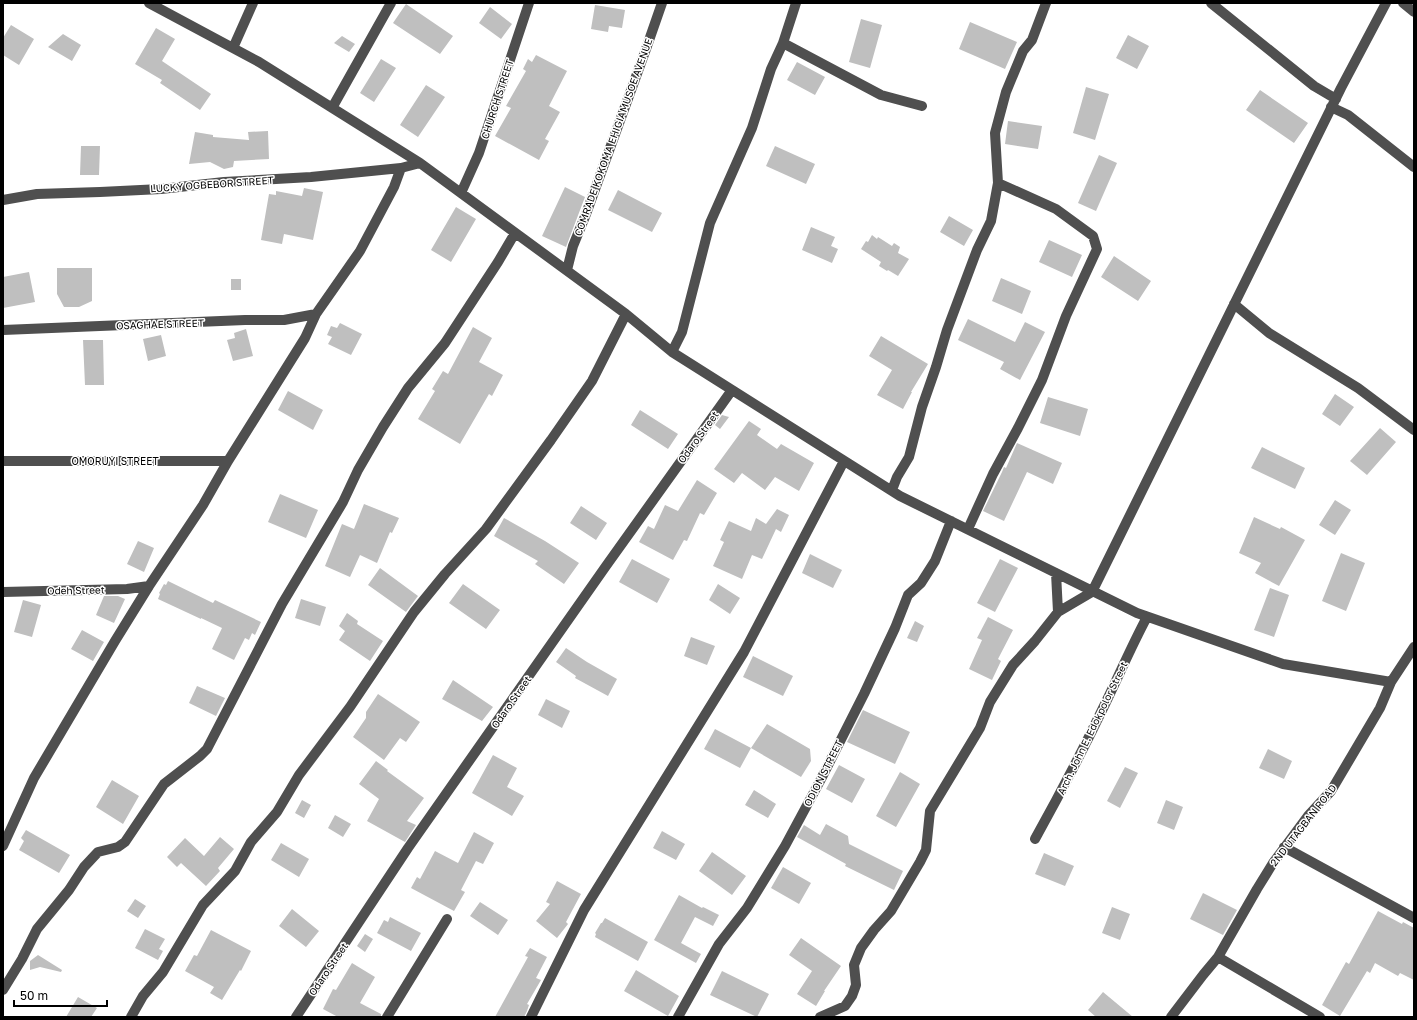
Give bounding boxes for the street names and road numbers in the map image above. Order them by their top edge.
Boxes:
street label: COMRADE KOKOMA EHIGIAMUSOE AVENUE [572,37,654,237]
street label: CHURCH STREET [478,58,516,140]
street label: LUCKY OGBEBOR STREET [150,174,274,194]
street label: OSAGHAE STREET [116,316,204,332]
street label: Odaro Street [675,409,721,465]
street label: OMORUYI STREET [71,455,159,467]
street label: Odeh Street [47,583,105,597]
street label: Arch. John E. Edokpolor Street [1054,659,1130,797]
street label: Odaro Street [489,674,533,730]
street label: ODION STREET [801,738,845,808]
street label: 2ND UTAGBAN ROAD [1267,782,1339,868]
street label: Odaro Street [306,940,350,998]

